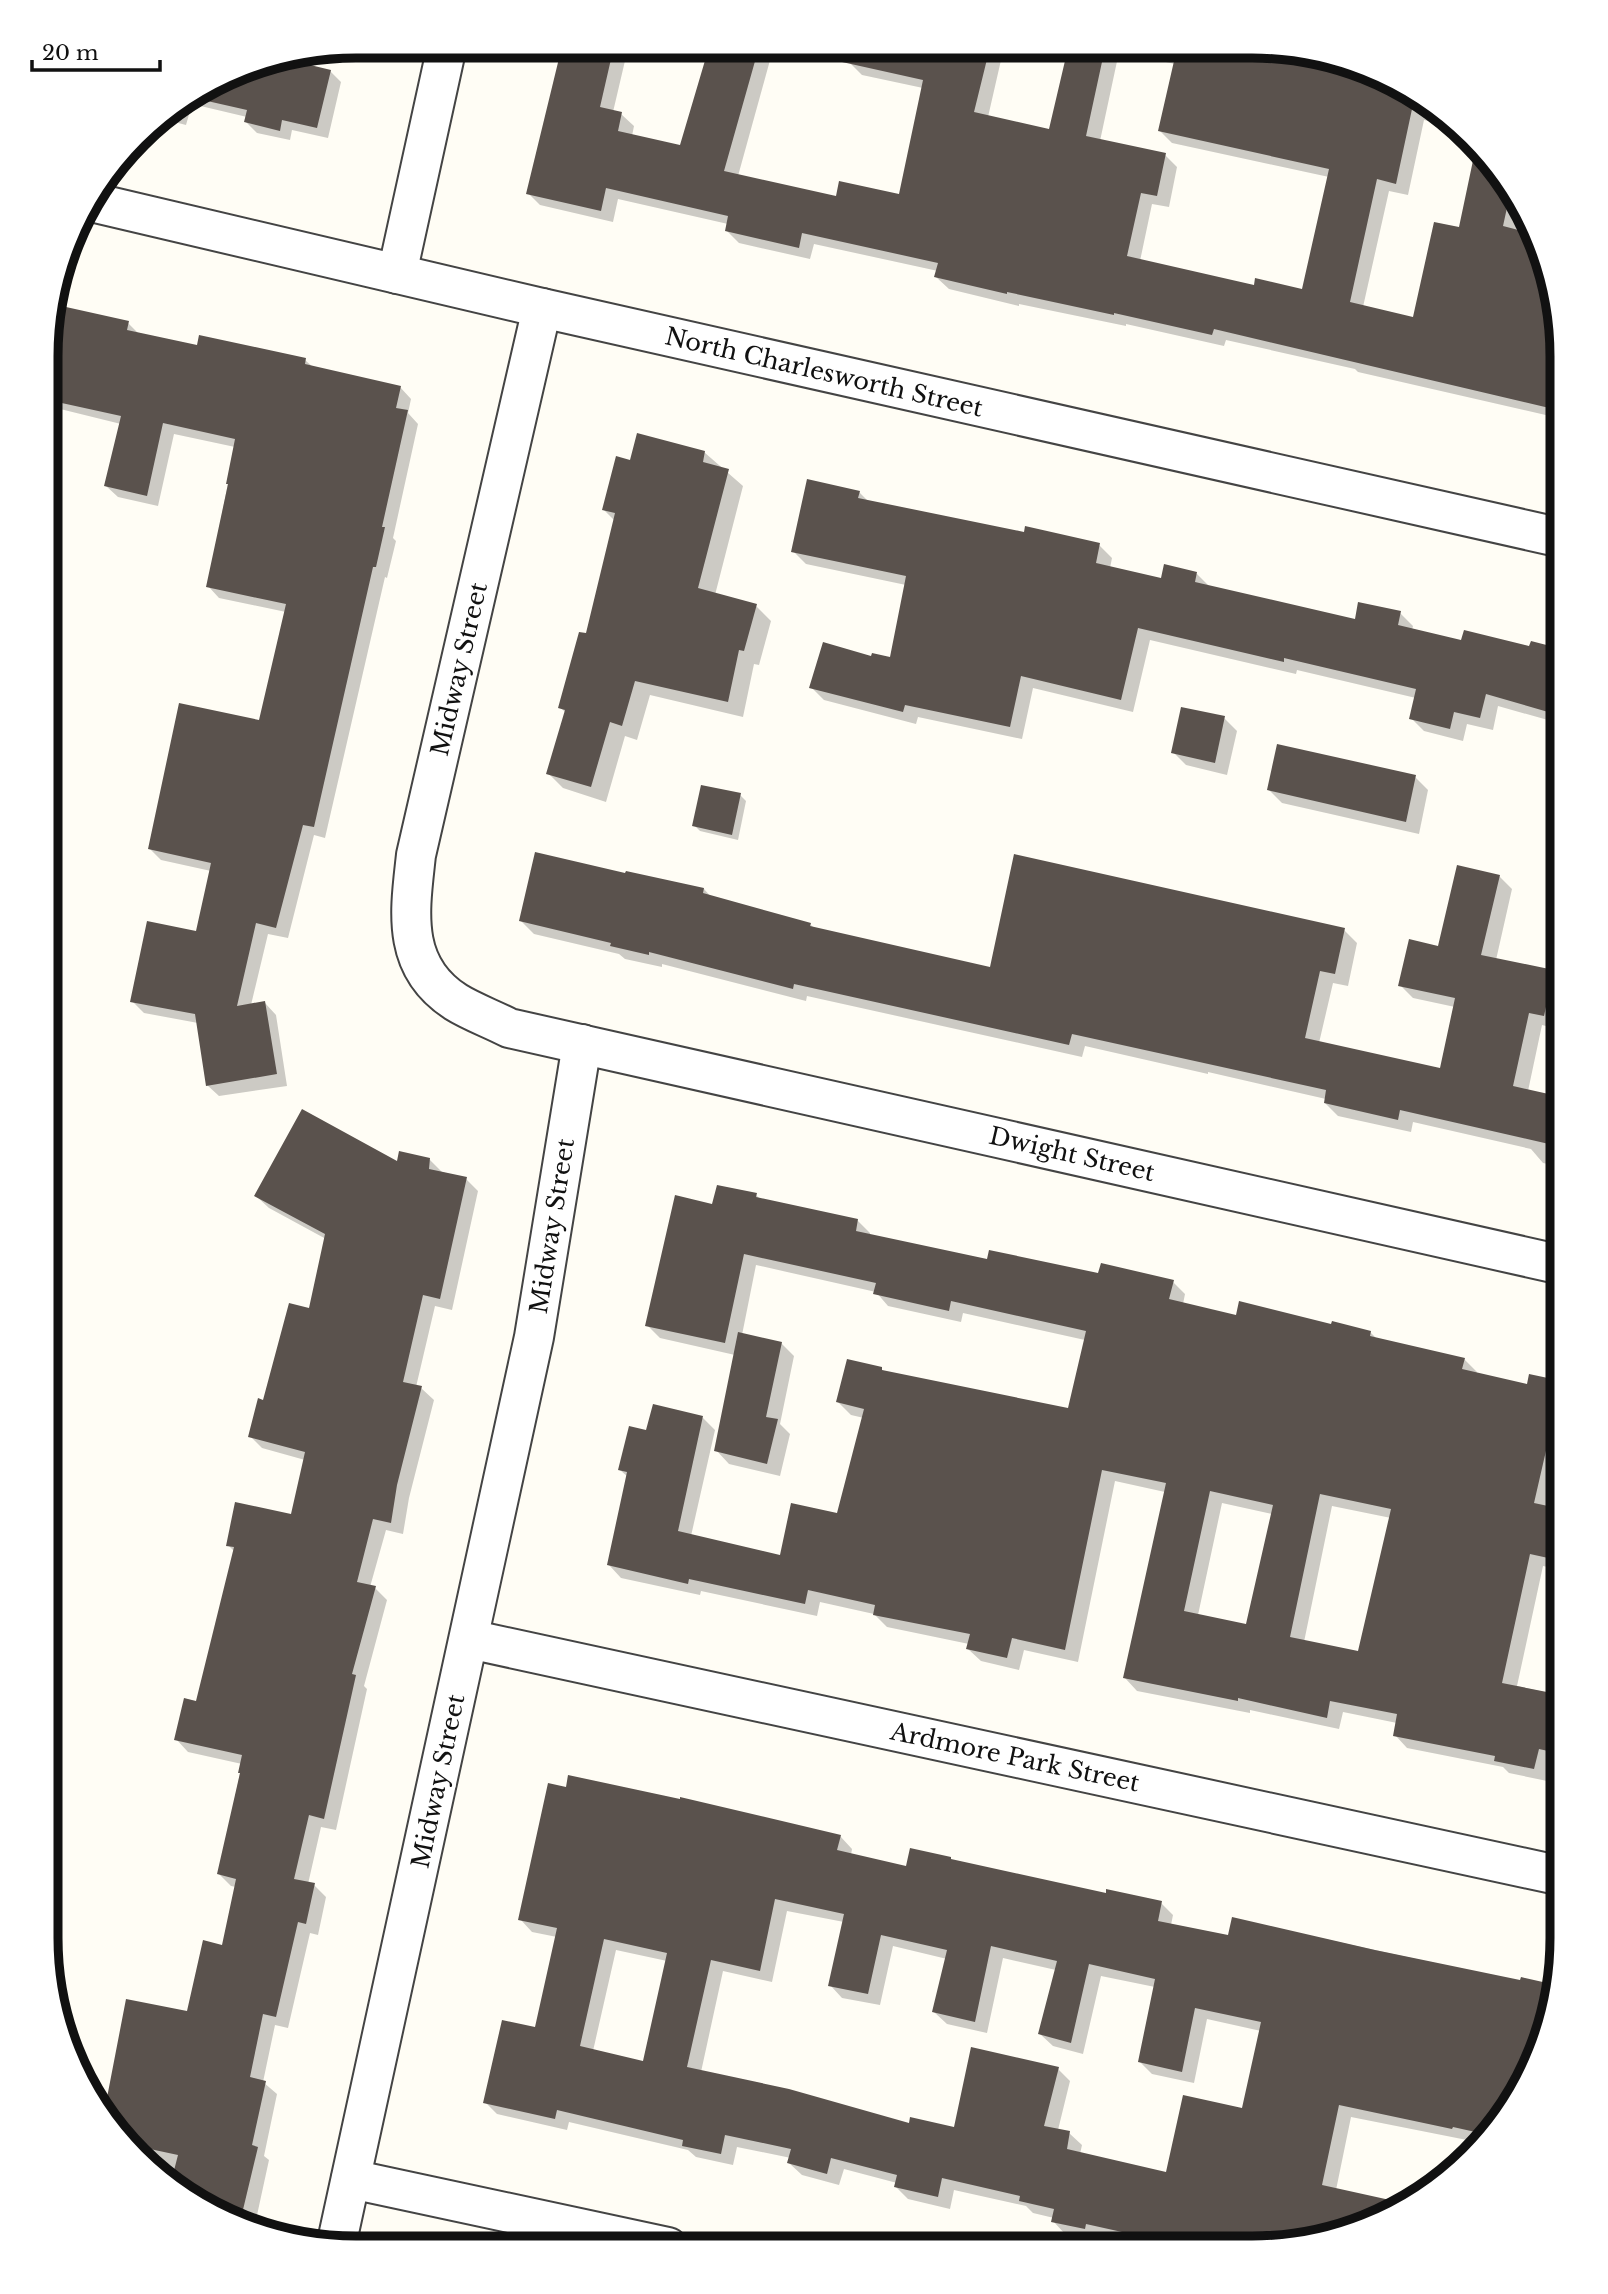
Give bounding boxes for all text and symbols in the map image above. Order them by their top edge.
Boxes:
scale bar [32,28,159,72]
text: 20 m [42,40,99,66]
street label: North Charlesworth Street [662,321,986,423]
street label: Midway Street [425,579,493,759]
street label: Dwight Street [986,1121,1158,1187]
street label: Midway Street [524,1136,580,1316]
street label: Midway Street [405,1691,471,1871]
street label: Ardmore Park Street [887,1716,1142,1798]

